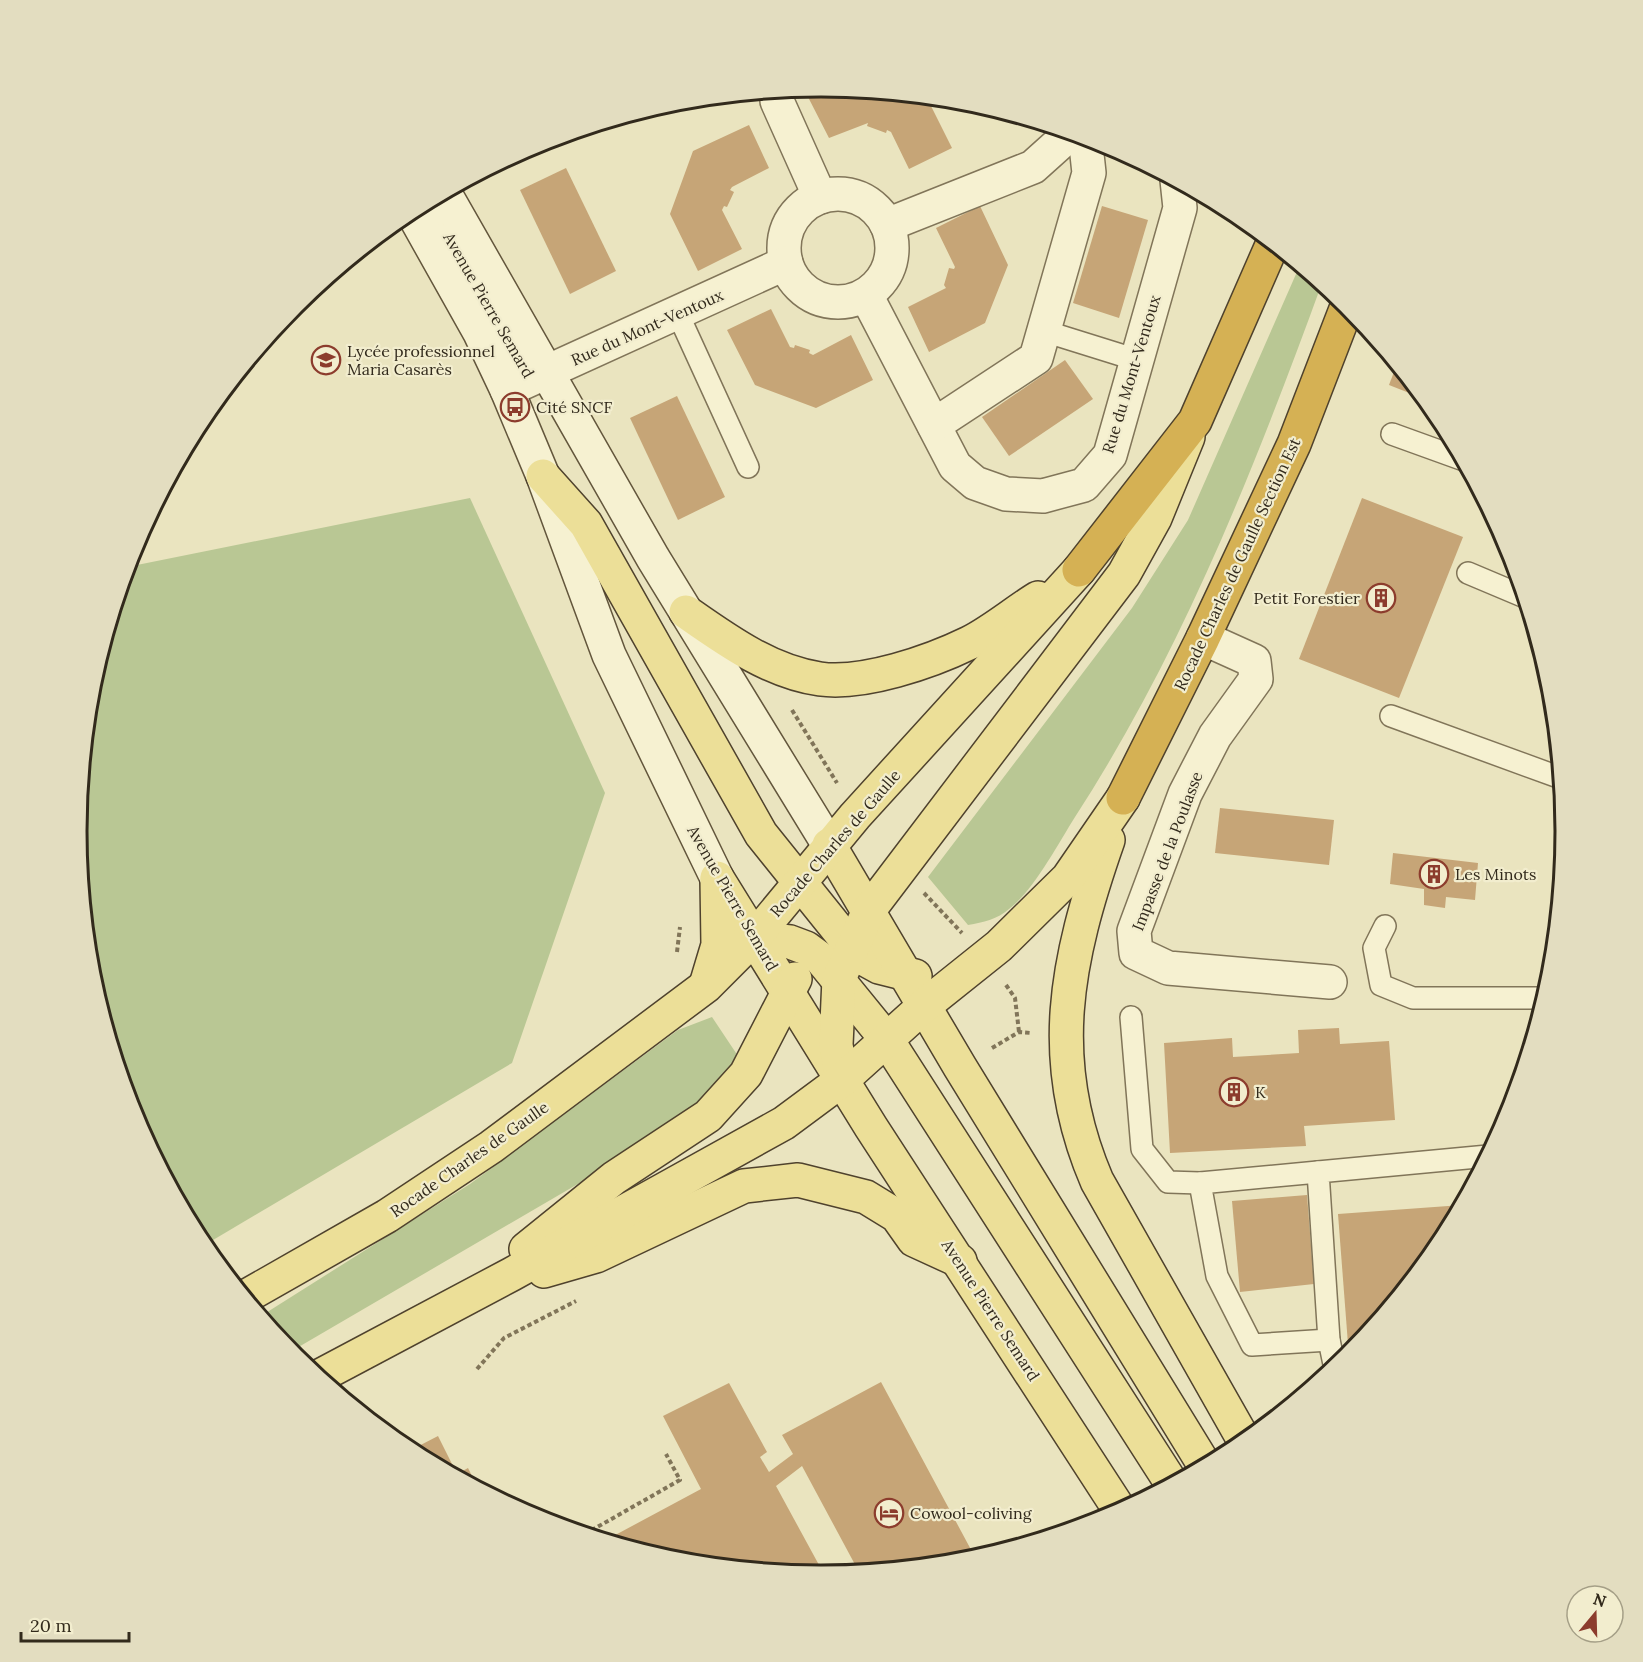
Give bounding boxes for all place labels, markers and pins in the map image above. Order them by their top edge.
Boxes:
place label: Lycée professionnel Maria Casarès [347,341,495,379]
school or university icon: Lycée professionnel Maria Casarès [310,344,342,376]
bus stop icon: Cité SNCF [499,391,531,423]
place label: Cité SNCF [536,397,612,417]
building icon: Petit Forestier [1365,582,1397,614]
place label: Petit Forestier [1253,588,1360,608]
building icon: Les Minots [1418,858,1450,890]
place label: Les Minots [1455,864,1536,884]
building icon: K [1218,1076,1250,1108]
place label: K [1255,1082,1266,1102]
hotel icon: Cowool-coliving [873,1497,905,1529]
place label: Cowool-coliving [910,1503,1033,1523]

